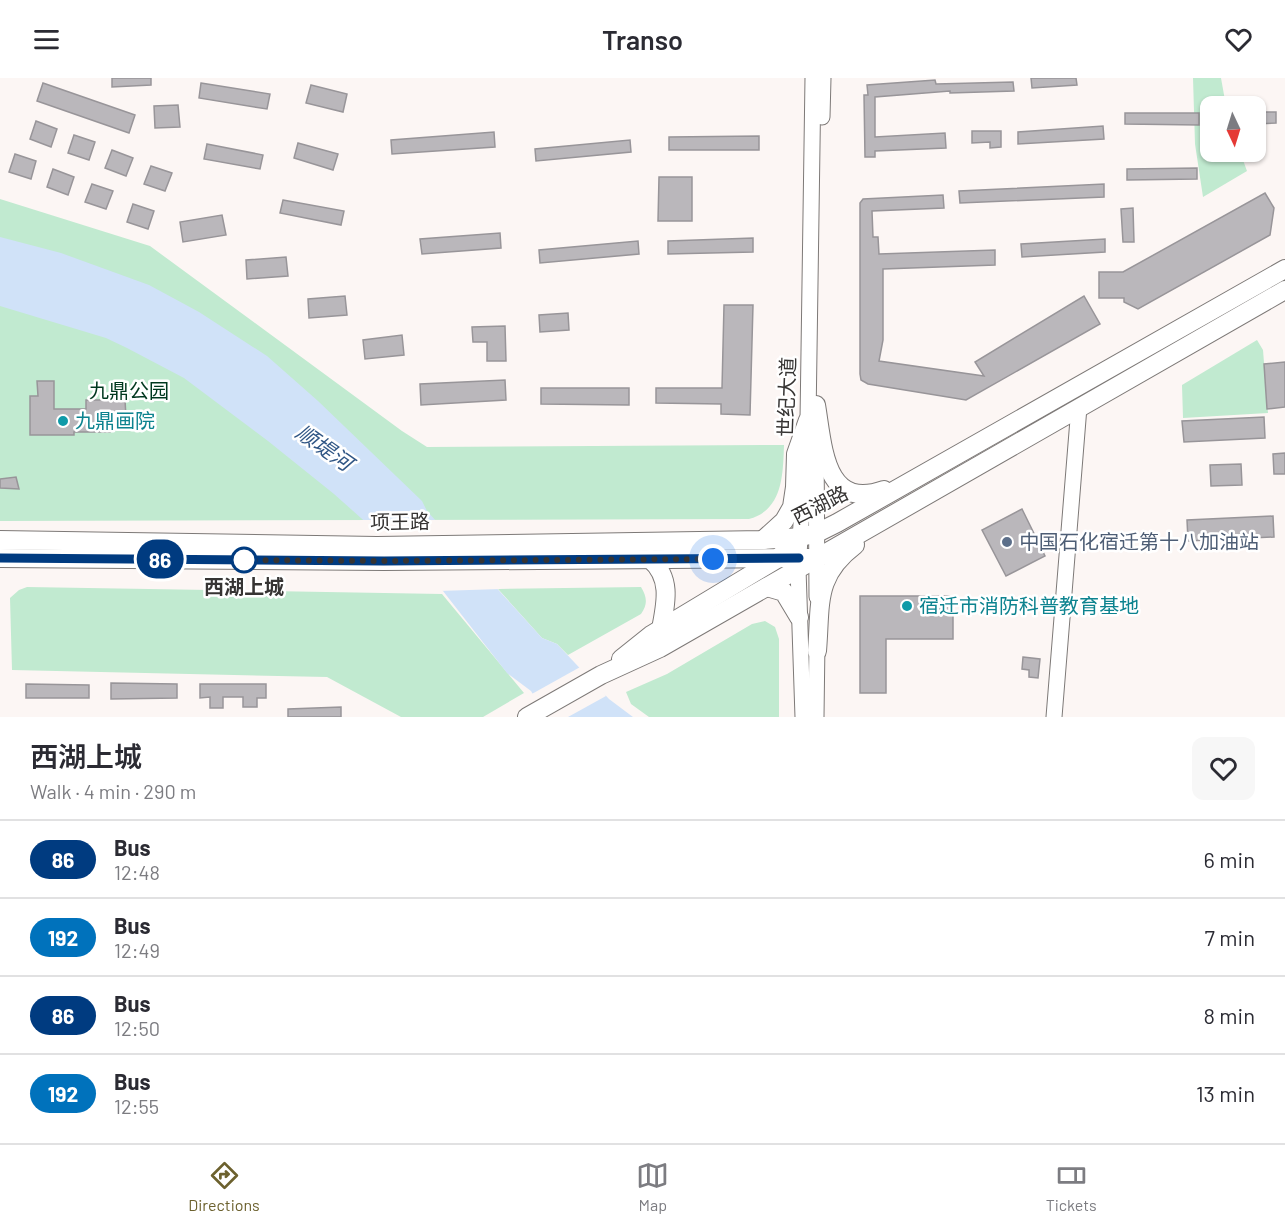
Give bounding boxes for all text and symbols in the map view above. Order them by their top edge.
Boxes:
icon: menu [30,23,63,56]
text: Transo [602,23,683,55]
icon: heart [1222,23,1255,56]
north arrow [1200,96,1266,162]
map controls [1200,96,1266,162]
street label: 世纪大道 [773,357,799,437]
park label: 九鼎公园 [89,378,169,402]
place label: 九鼎画院 [75,408,155,432]
marker: 九鼎画院 [56,414,70,428]
water label: 顺堤河 [292,418,361,477]
street label: 西湖路 [787,480,852,528]
street label: 项王路 [370,508,430,534]
place label: 中国石化宿迁第十八加油站 [1019,529,1259,553]
marker: 中国石化宿迁第十八加油站 [1000,535,1014,549]
line badge: 86 [133,540,187,578]
your location [698,544,728,574]
text: 86 [149,547,171,572]
marker: 西湖上城 [231,547,257,573]
place label: 西湖上城 [204,574,284,598]
place label: 宿迁市消防科普教育基地 [919,593,1139,617]
marker: 宿迁市消防科普教育基地 [900,599,914,613]
button: heart [1192,737,1255,800]
text: 西湖上城 [30,739,142,773]
text: Walk · 4 min · 290 m [30,779,196,803]
text: Bus [114,834,151,860]
text: 6 min [1204,846,1255,872]
text: 86 [52,847,74,872]
text: 12:48 [114,860,160,884]
text: Bus [114,912,151,938]
text: 7 min [1205,924,1255,950]
text: 192 [48,925,78,950]
text: 12:49 [114,938,160,962]
text: Bus [114,990,151,1016]
text: 8 min [1203,1002,1255,1028]
text: 86 [52,1003,74,1028]
text: 12:50 [114,1016,160,1040]
text: Bus [114,1068,151,1094]
text: 13 min [1196,1080,1255,1106]
text: 192 [48,1081,78,1106]
text: 12:55 [114,1094,159,1118]
tab: Directions [188,1159,260,1214]
tab: Map [636,1159,669,1214]
tab: Tickets [1046,1159,1097,1214]

